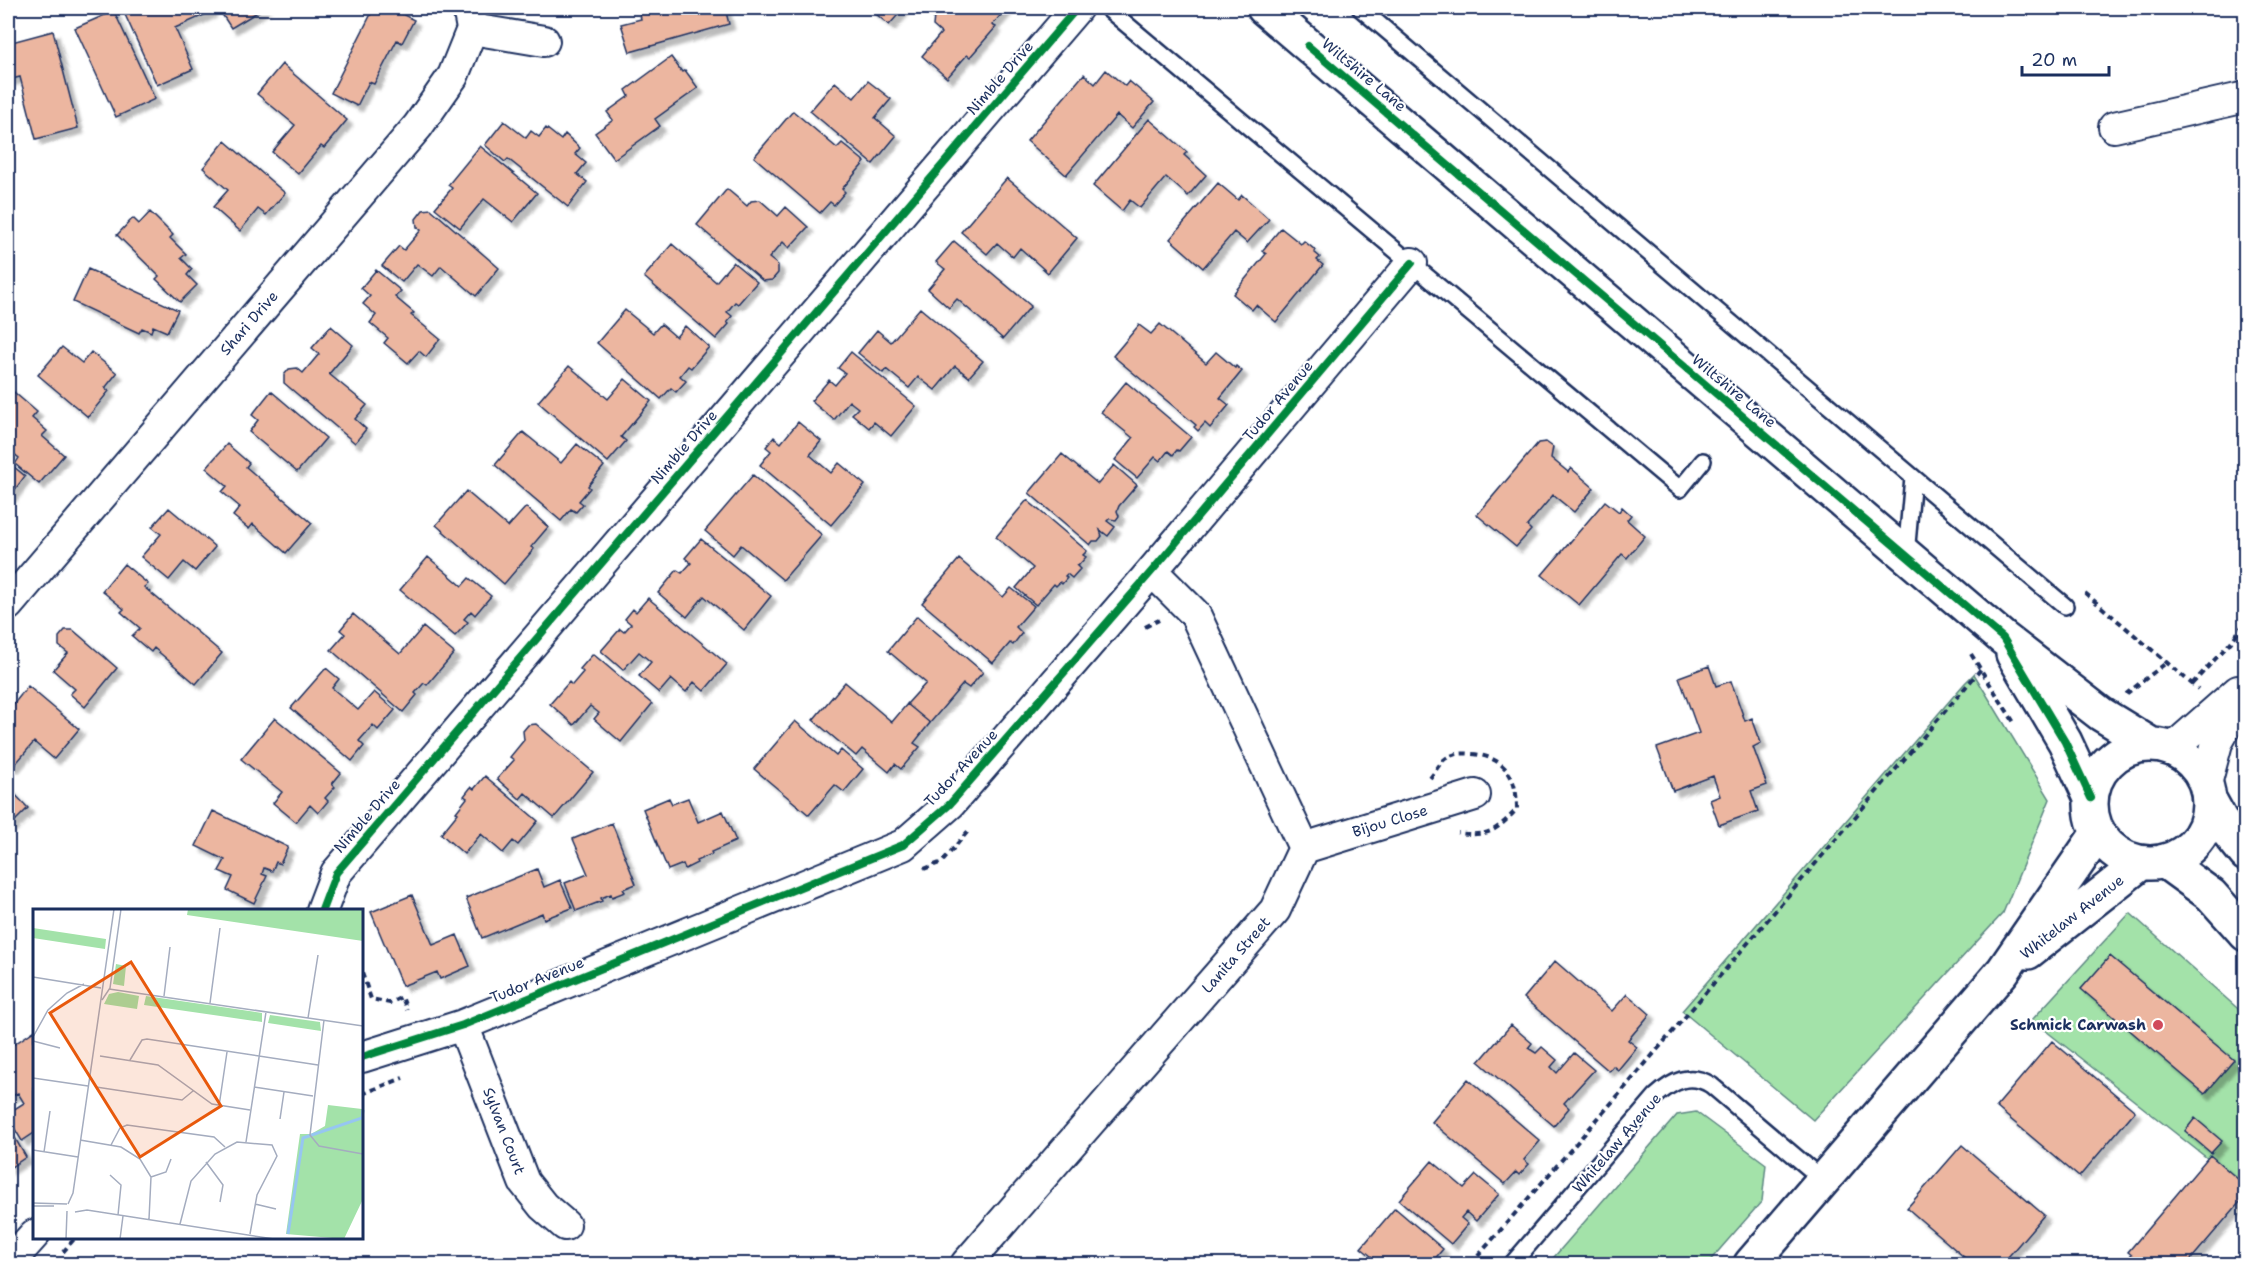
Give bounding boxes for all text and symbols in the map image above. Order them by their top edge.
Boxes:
street label: Wiltshire Lane [1318,34,1410,116]
street label: Nimble Drive [962,37,1038,119]
scale bar [2022,39,2109,77]
text: 20 m [2031,48,2077,72]
street label: Shari Drive [215,286,283,360]
street label: Wiltshire Lane [1688,350,1780,432]
street label: Tudor Avenue [1238,356,1318,446]
street label: Nimble Drive [646,406,722,488]
street label: Tudor Avenue [920,725,1002,811]
street label: Nimble Drive [329,775,405,857]
street label: Bijou Close [1350,800,1430,842]
street label: Whitelaw Avenue [2016,870,2128,964]
inset map [33,909,363,1239]
street label: Lanita Street [1197,913,1275,997]
street label: Tudor Avenue [487,952,587,1008]
place label: Schmick Carwash [2010,1015,2146,1035]
marker: Schmick Carwash [2151,1018,2165,1032]
street label: Sylvan Court [478,1085,530,1177]
street label: Whitelaw Avenue [1568,1089,1666,1197]

